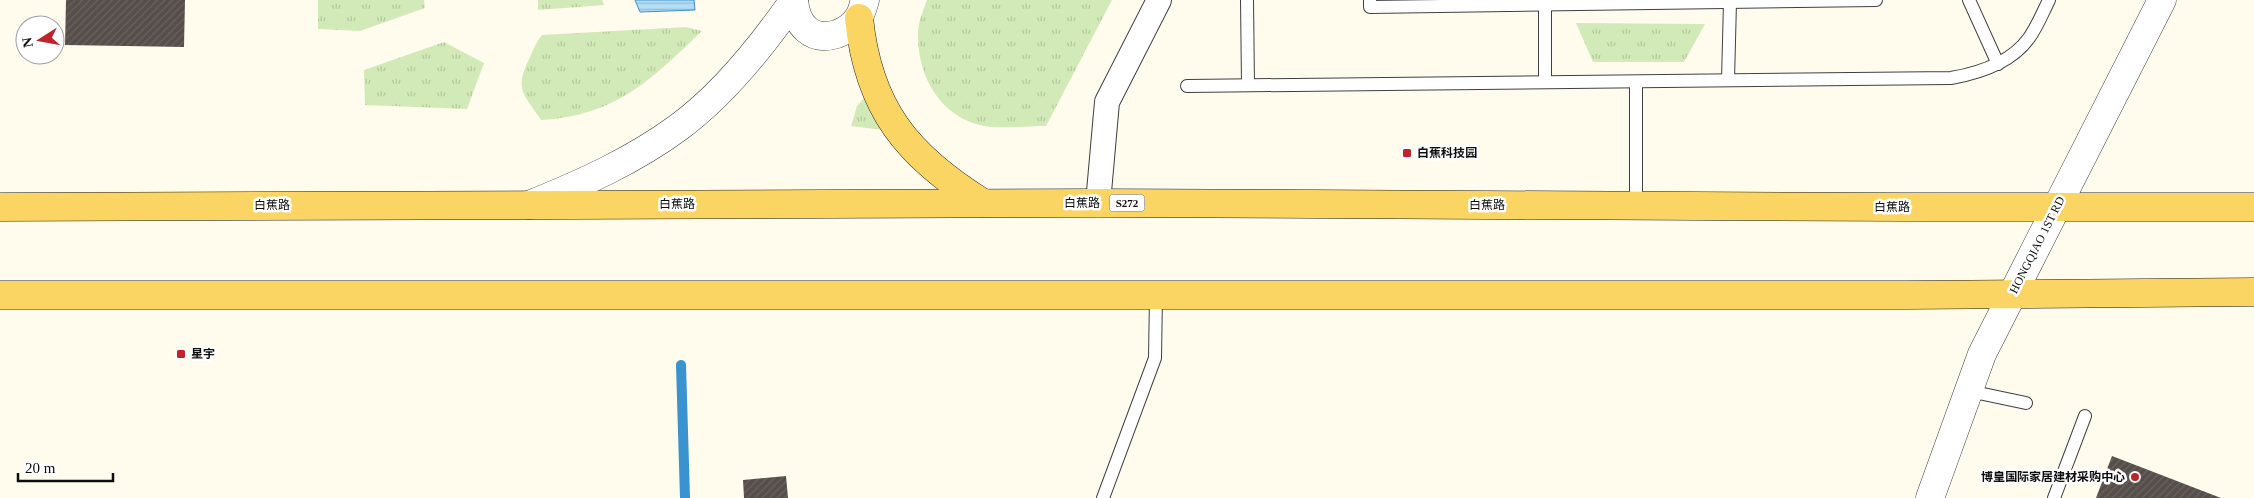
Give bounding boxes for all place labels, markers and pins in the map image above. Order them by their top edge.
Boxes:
place label: 白蕉科技园 [1417,146,1477,160]
marker: 白蕉科技园 [1401,147,1413,159]
place label: 星宇 [191,347,215,361]
marker: 星宇 [175,348,187,360]
place label: 博皇国际家居建材采购中心 [1981,470,2125,484]
marker: 博皇国际家居建材采购中心 [2129,471,2141,483]

